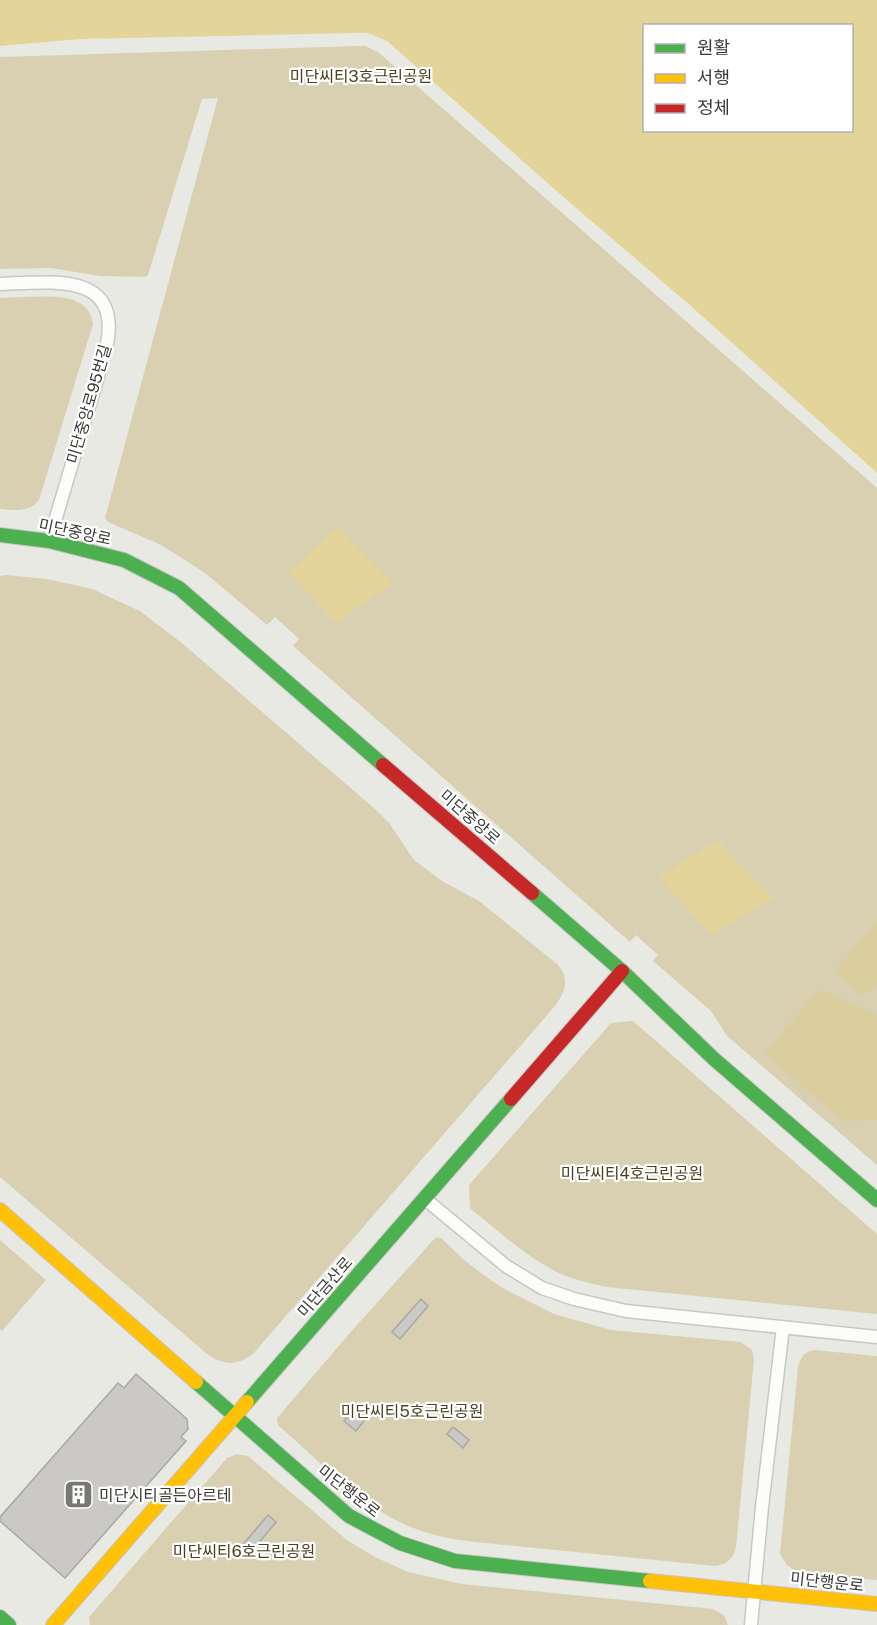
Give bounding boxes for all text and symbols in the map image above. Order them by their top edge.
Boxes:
legend [643,24,853,132]
text: 원활 [697,37,730,58]
park label: 미단씨티3호근린공원 [290,67,432,86]
text: 서행 [697,67,730,88]
text: 정체 [697,97,730,118]
street label: 미단중앙로95번길 [63,342,115,466]
street label: 미단중앙로 [37,515,113,549]
street label: 미단중앙로 [436,786,504,848]
park label: 미단씨티4호근린공원 [561,1164,703,1183]
street label: 미단금산로 [294,1253,356,1321]
park label: 미단씨티5호근린공원 [341,1402,483,1421]
street label: 미단행운로 [314,1461,384,1521]
building icon: 미단시티골든아르테 [62,1479,94,1511]
place label: 미단시티골든아르테 [99,1486,231,1505]
park label: 미단씨티6호근린공원 [173,1542,315,1561]
street label: 미단행운로 [789,1569,865,1595]

